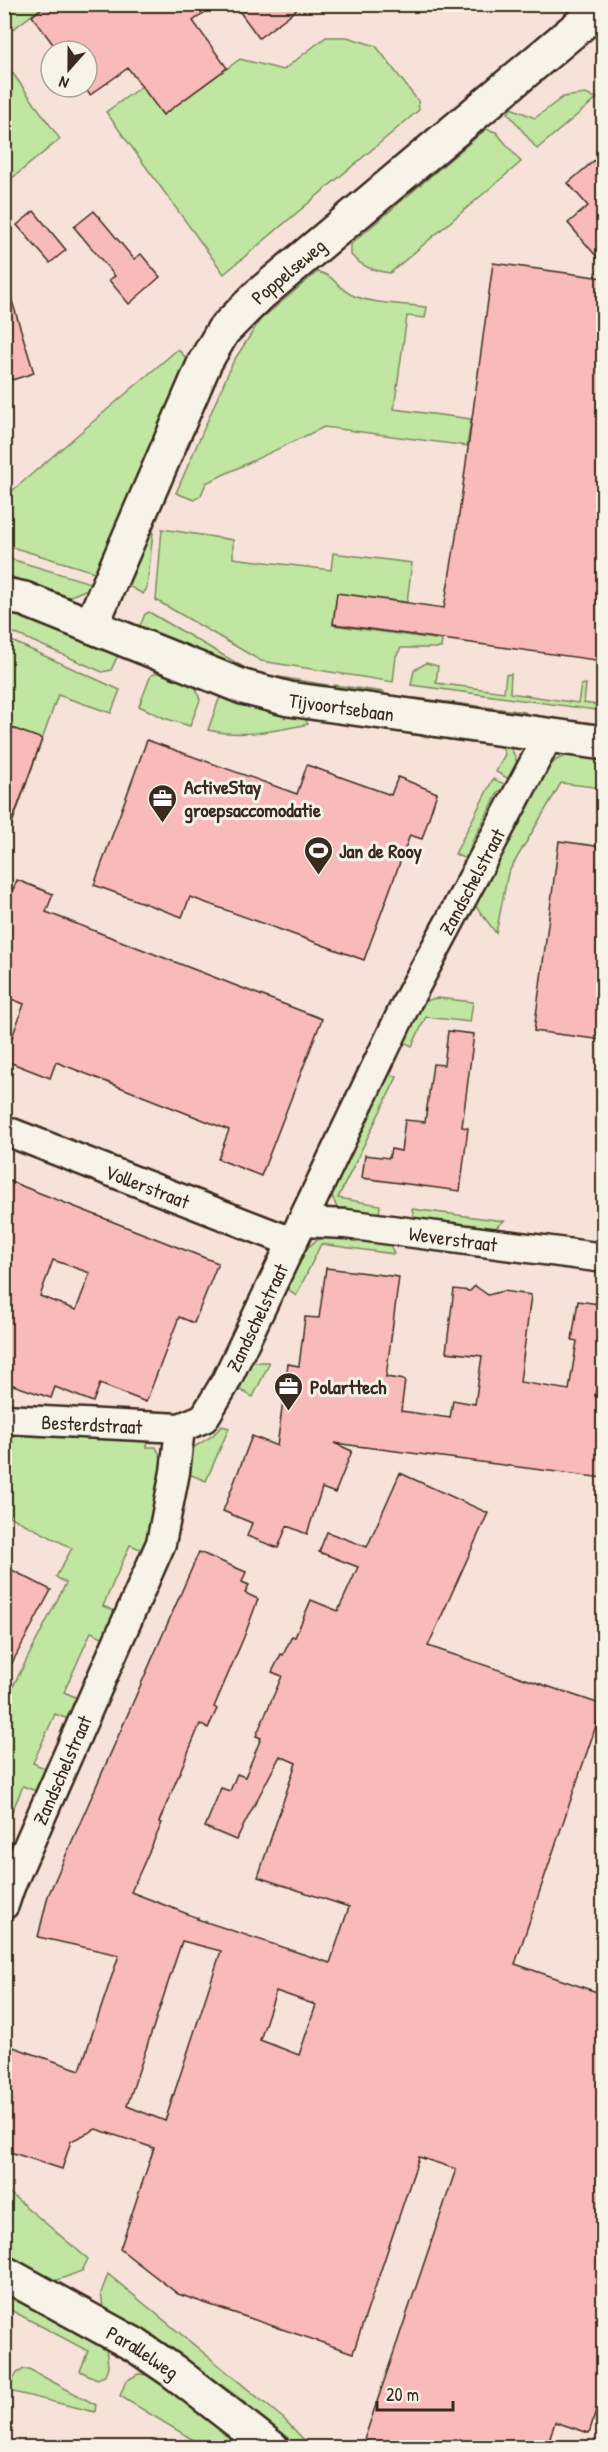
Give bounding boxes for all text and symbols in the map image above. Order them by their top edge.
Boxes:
north arrow [39,39,99,99]
text: N [55,71,72,95]
street label: Poppelseweg [244,231,331,310]
street label: Tijvoortsebaan [287,686,396,727]
place label: ActiveStay groepsaccomodatie [184,773,321,824]
office icon: ActiveStay groepsaccomodatie [147,782,179,824]
street label: Zandschelstraat [432,822,511,939]
sports icon: Jan de Rooy [302,834,334,876]
place label: Jan de Rooy [339,837,422,865]
street label: Vollerstraat [101,1157,195,1215]
street label: Weverstraat [407,1219,500,1257]
street label: Zandschelstraat [219,1258,294,1376]
office icon: Polarttech [273,1370,305,1412]
place label: Polarttech [310,1373,387,1400]
street label: Besterdstraat [41,1407,144,1440]
street label: Zandschelstraat [26,1710,98,1829]
street label: Parallelweg [102,2319,185,2385]
scale bar [377,2374,454,2412]
text: 20 m [386,2382,419,2407]

